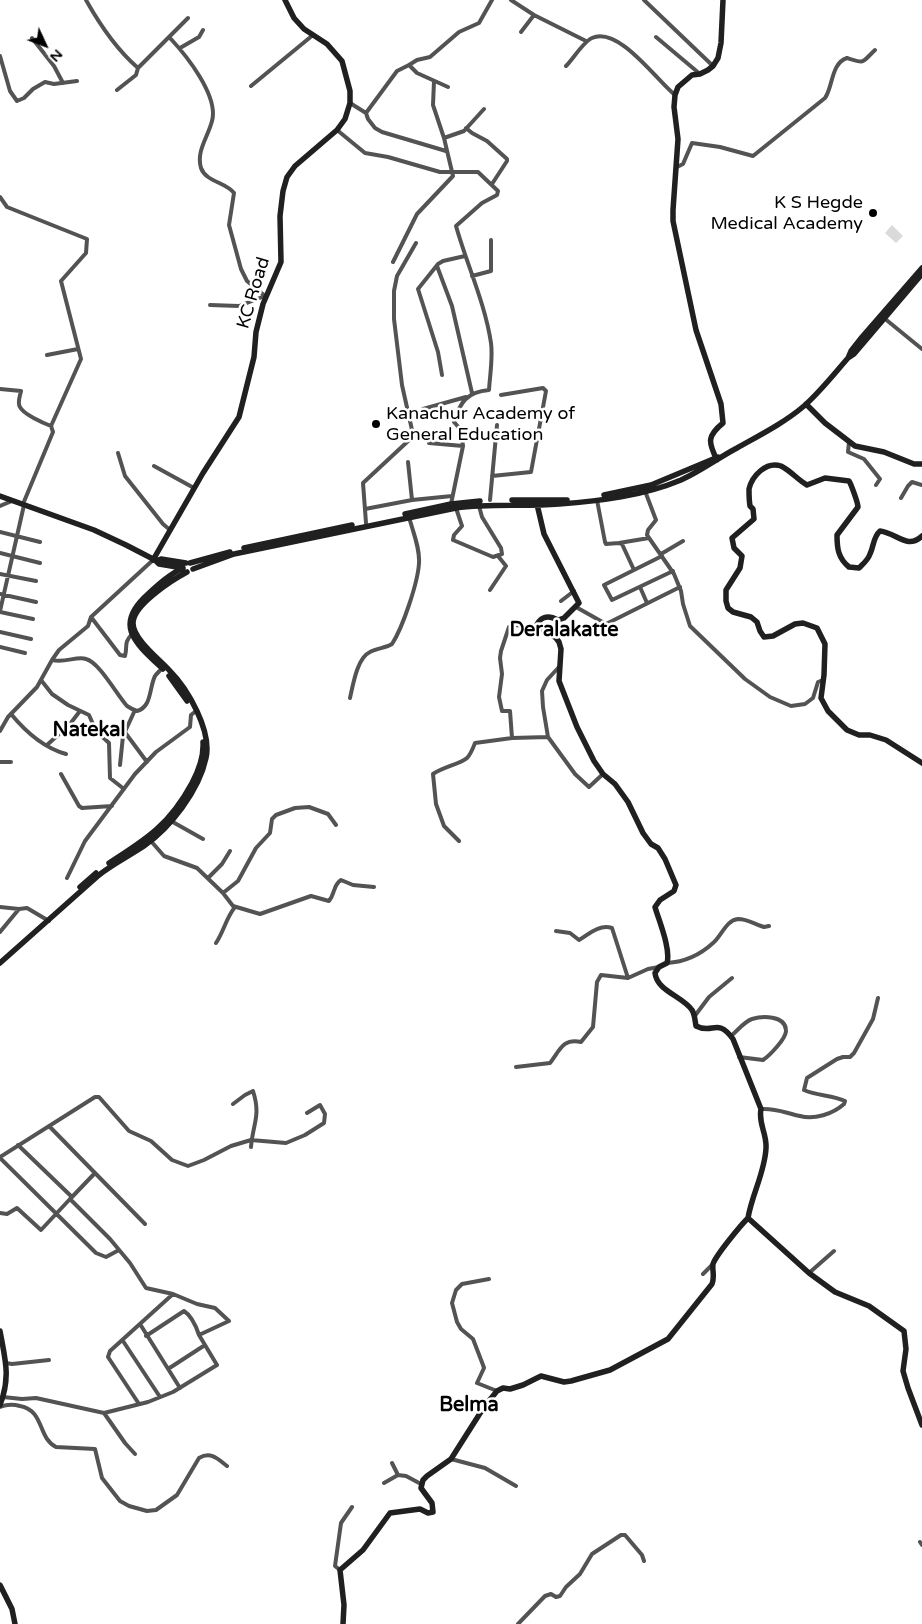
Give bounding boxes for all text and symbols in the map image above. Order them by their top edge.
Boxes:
north arrow [20,20,70,70]
text: N [46,46,66,65]
place label: K S Hegde Medical Academy [710,192,863,234]
marker: K S Hegde Medical Academy [867,207,879,219]
street label: KC Road [233,254,275,332]
place label: Kanachur Academy of General Education [386,403,575,446]
marker: Kanachur Academy of General Education [370,418,382,430]
district label: Deralakatte [509,619,619,643]
district label: Natekal [53,719,125,743]
district label: Belma [439,1394,499,1418]

